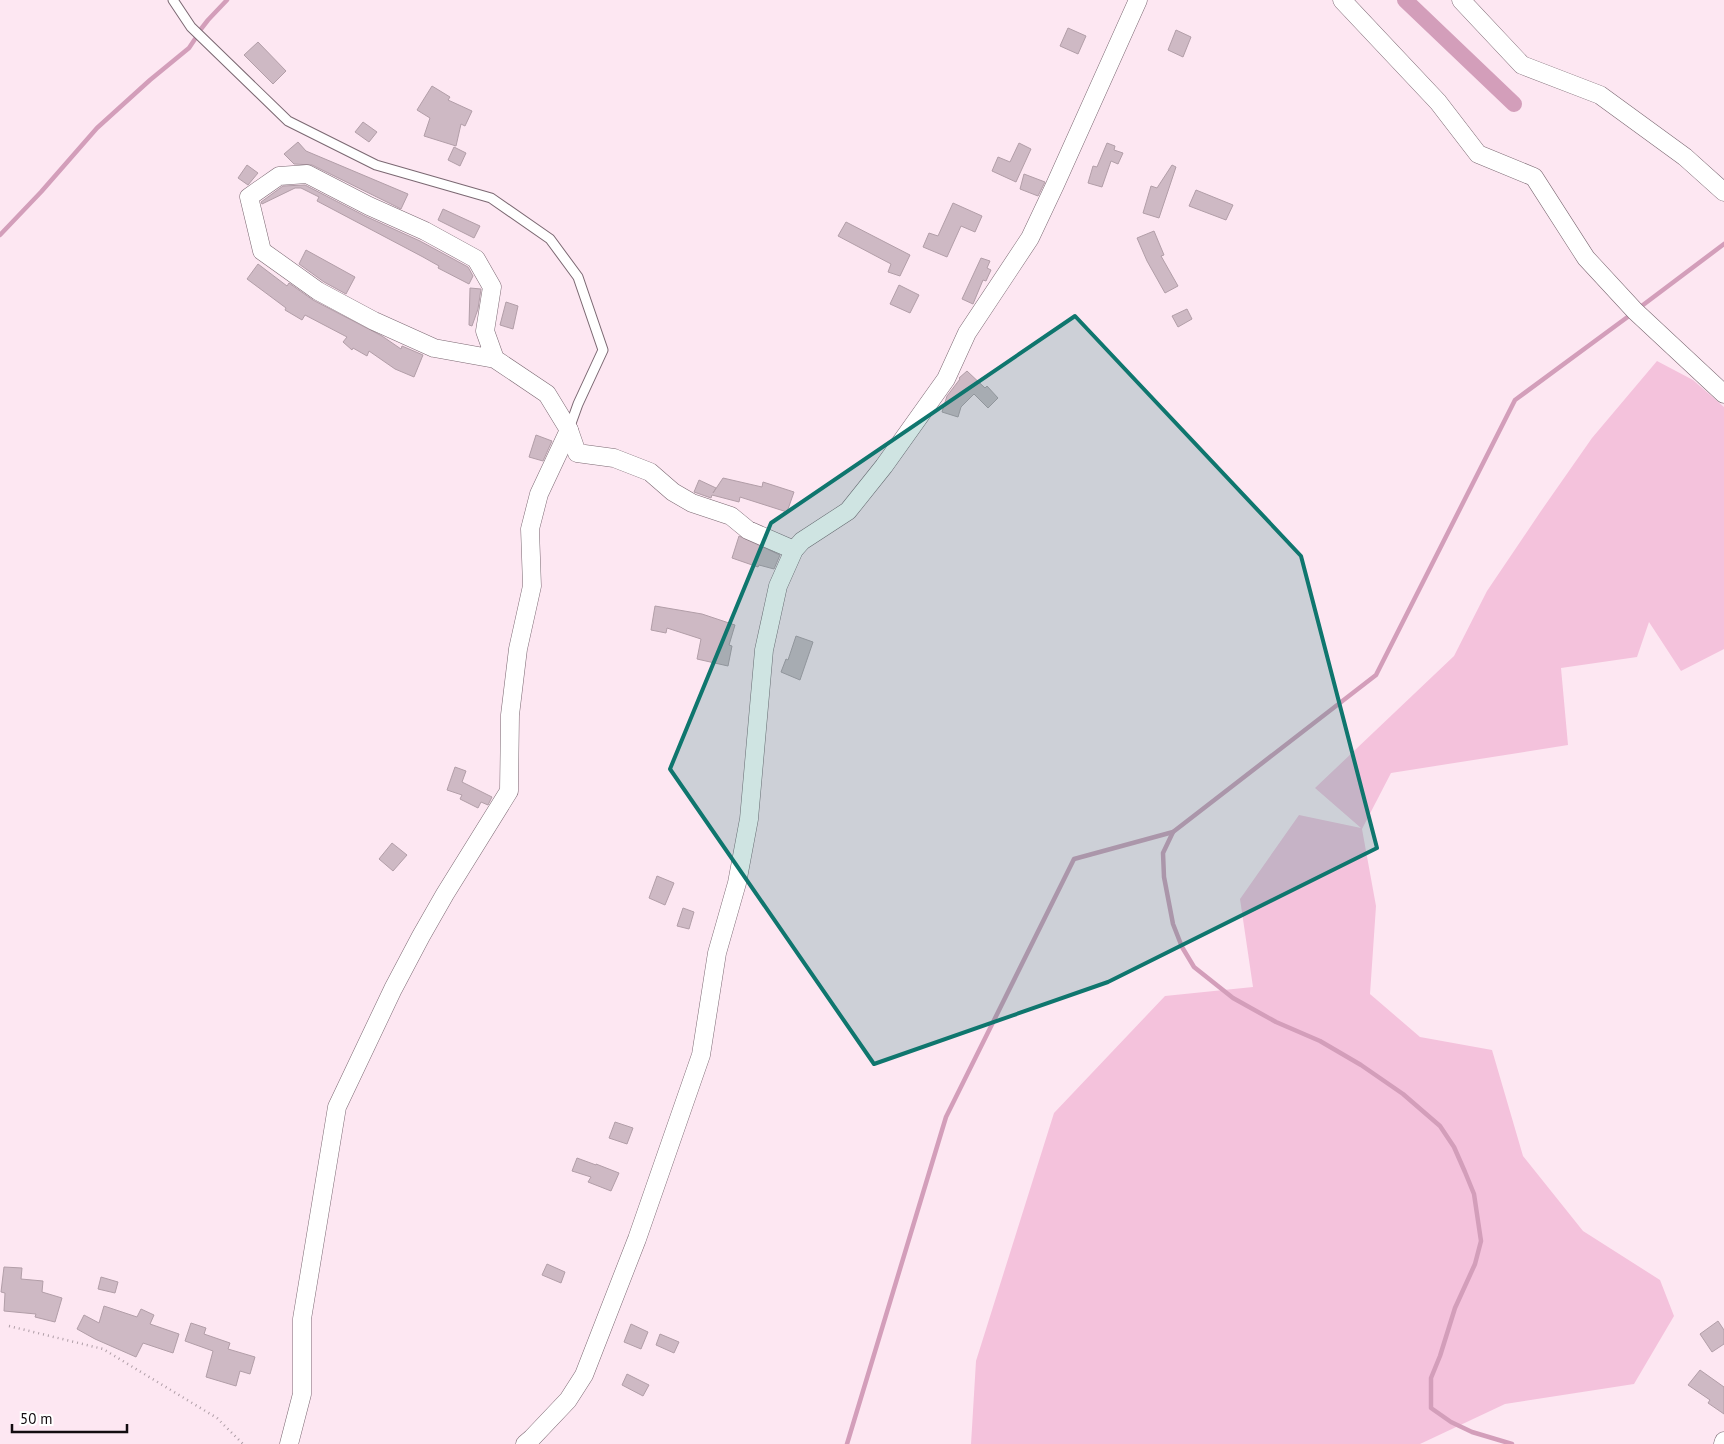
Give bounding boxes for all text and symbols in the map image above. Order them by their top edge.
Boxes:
scale bar [12,1402,128,1434]
text: 50 m [20,1409,53,1428]

